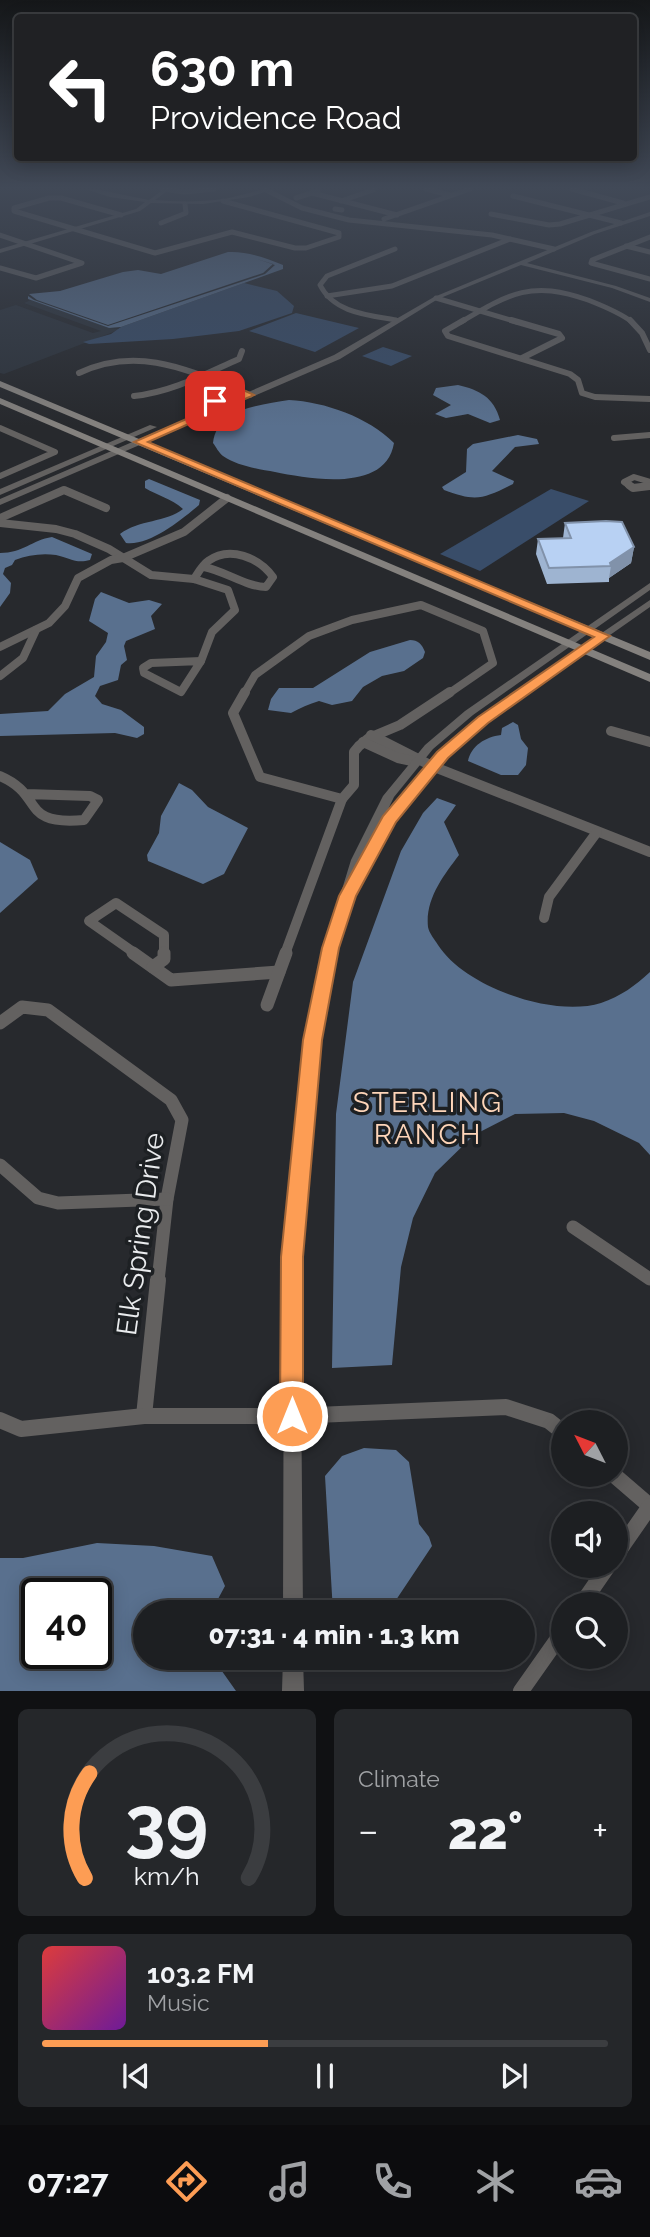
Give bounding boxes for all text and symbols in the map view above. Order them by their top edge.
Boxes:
text: 630 m [150,40,294,97]
icon: left [35,42,126,133]
text: Providence Road [150,99,402,136]
pin [185,371,245,431]
icon: arrive [196,382,234,420]
district label: STERLING RANCH [353,1086,503,1151]
street label: Elk Spring Drive [110,1131,171,1338]
position arrow [255,1379,329,1453]
north arrow [551,1410,628,1488]
map controls [551,1410,628,1669]
button: sound [551,1501,628,1578]
speed limit sign: 40 [21,1578,112,1669]
button: search [551,1592,628,1669]
text: 07:31 · 4 min · 1.3 km [209,1620,459,1650]
text: Climate [358,1765,440,1792]
text: 39 [125,1781,209,1866]
text: 22° [448,1800,523,1861]
text: − [358,1808,378,1853]
text: + [592,1808,608,1853]
text: km/h [134,1861,200,1891]
text: 103.2 FM [147,1959,254,1989]
text: Music [147,1989,210,2016]
icon: previous [117,2057,155,2095]
icon: pause [306,2057,344,2095]
icon: next [495,2057,533,2095]
icon: directions [162,2157,211,2206]
icon: music [265,2157,314,2206]
icon: phone [368,2157,417,2206]
icon: climate [471,2157,520,2206]
icon: car [574,2157,623,2206]
text: 07:27 [27,2163,108,2200]

